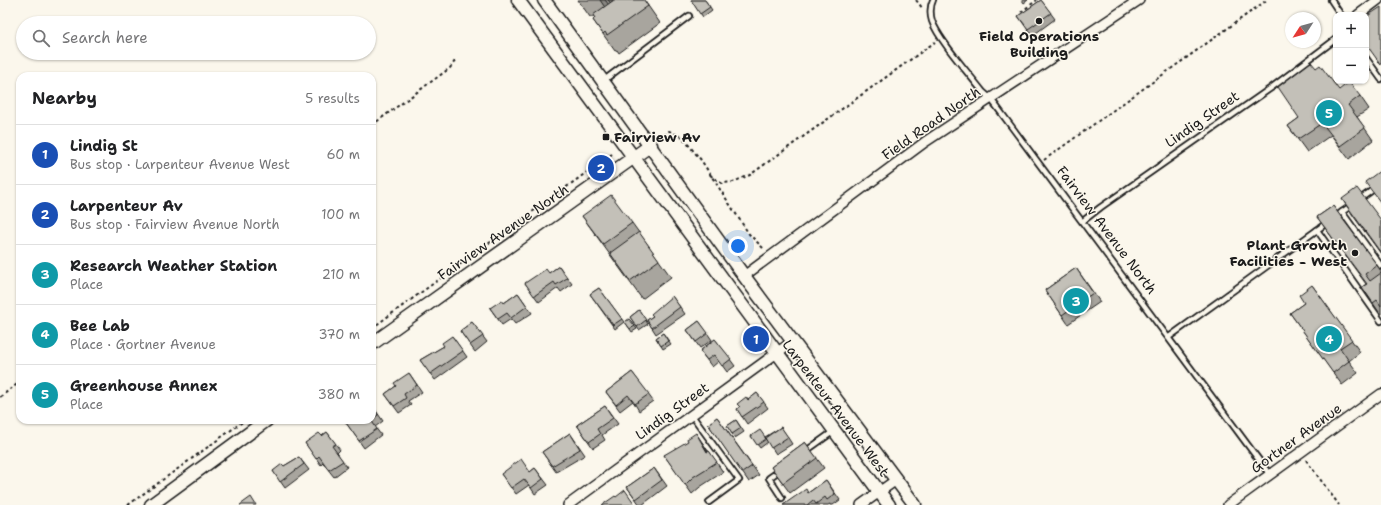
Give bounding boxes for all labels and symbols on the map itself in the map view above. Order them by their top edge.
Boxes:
north arrow [1285,12,1321,48]
marker: Field Operations Building [1034,16,1044,26]
place label: Field Operations Building [979,27,1099,61]
street label: Field Road North [878,82,984,164]
street label: Lindig Street [1161,87,1243,151]
pin: 5 [1316,98,1342,128]
place label: Fairview Av [614,128,701,146]
marker: Fairview Av [601,132,611,142]
pin: 2 [588,153,614,183]
street label: Fairview Avenue North [1053,162,1161,298]
street label: Fairview Avenue North [434,180,572,284]
your location [728,236,748,256]
place label: Plant Growth Facilities - West [1229,236,1347,270]
marker: Plant Growth Facilities - West [1350,248,1360,258]
pin: 3 [1063,286,1089,316]
pin: 1 [743,324,769,354]
pin: 4 [1316,324,1342,354]
street label: Larpenteur Avenue West [779,336,893,480]
street label: Lindig Street [632,378,712,444]
street label: Gortner Avenue [1247,399,1345,477]

